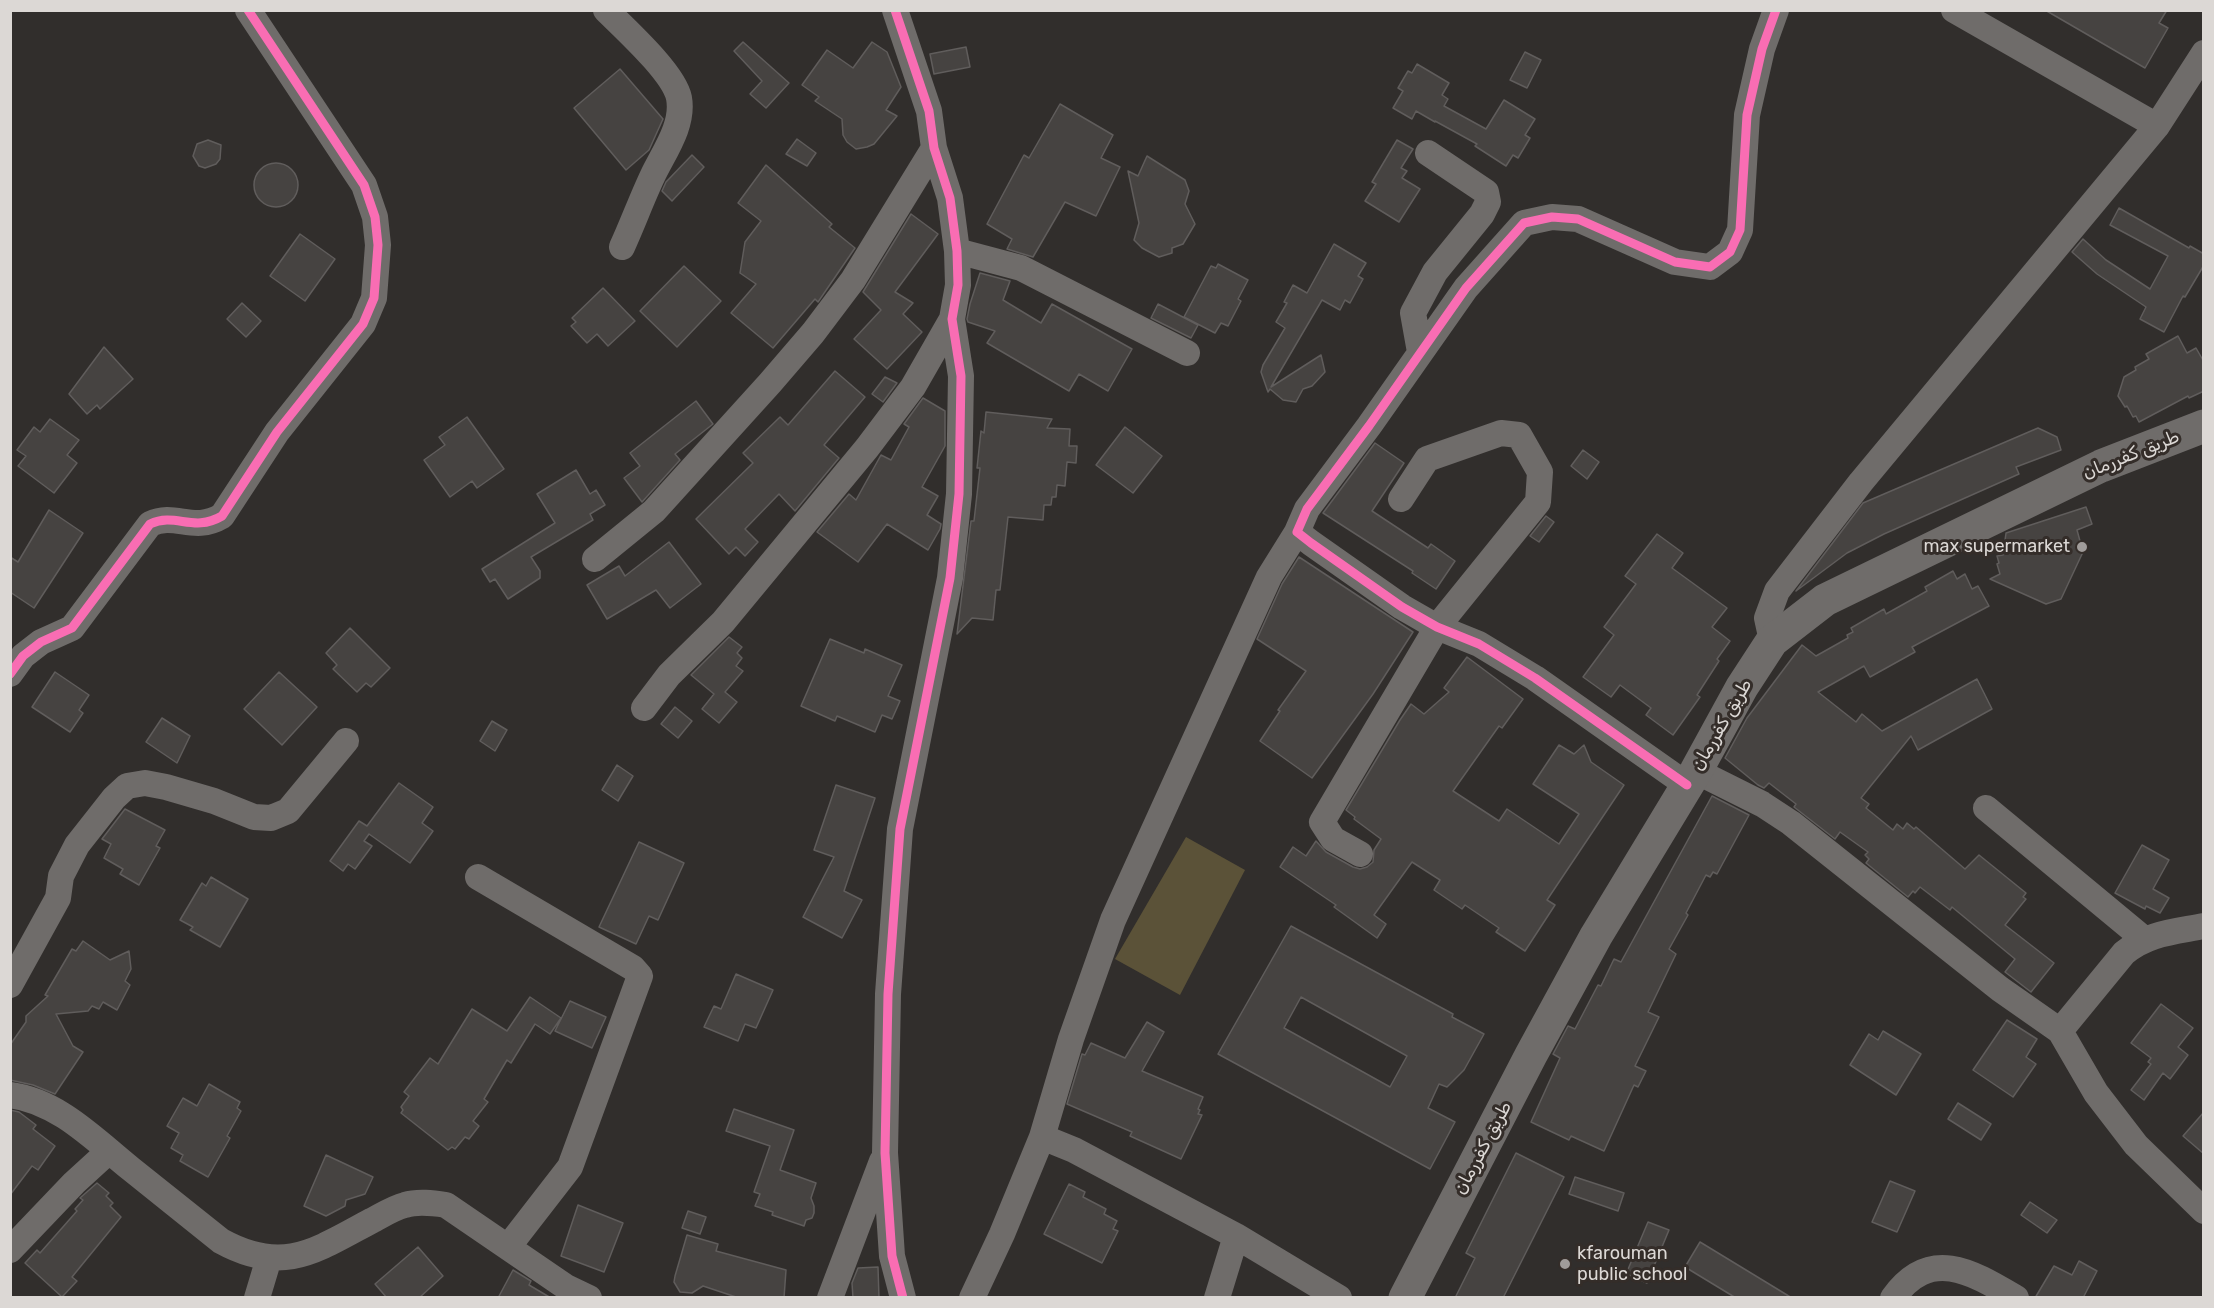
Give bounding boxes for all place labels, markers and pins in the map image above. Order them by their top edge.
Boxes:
place label: max supermarket [1924,536,2070,558]
marker: max supermarket [2075,540,2089,554]
place label: kfarouman public school [1577,1243,1687,1286]
marker: kfarouman public school [1558,1257,1572,1271]

